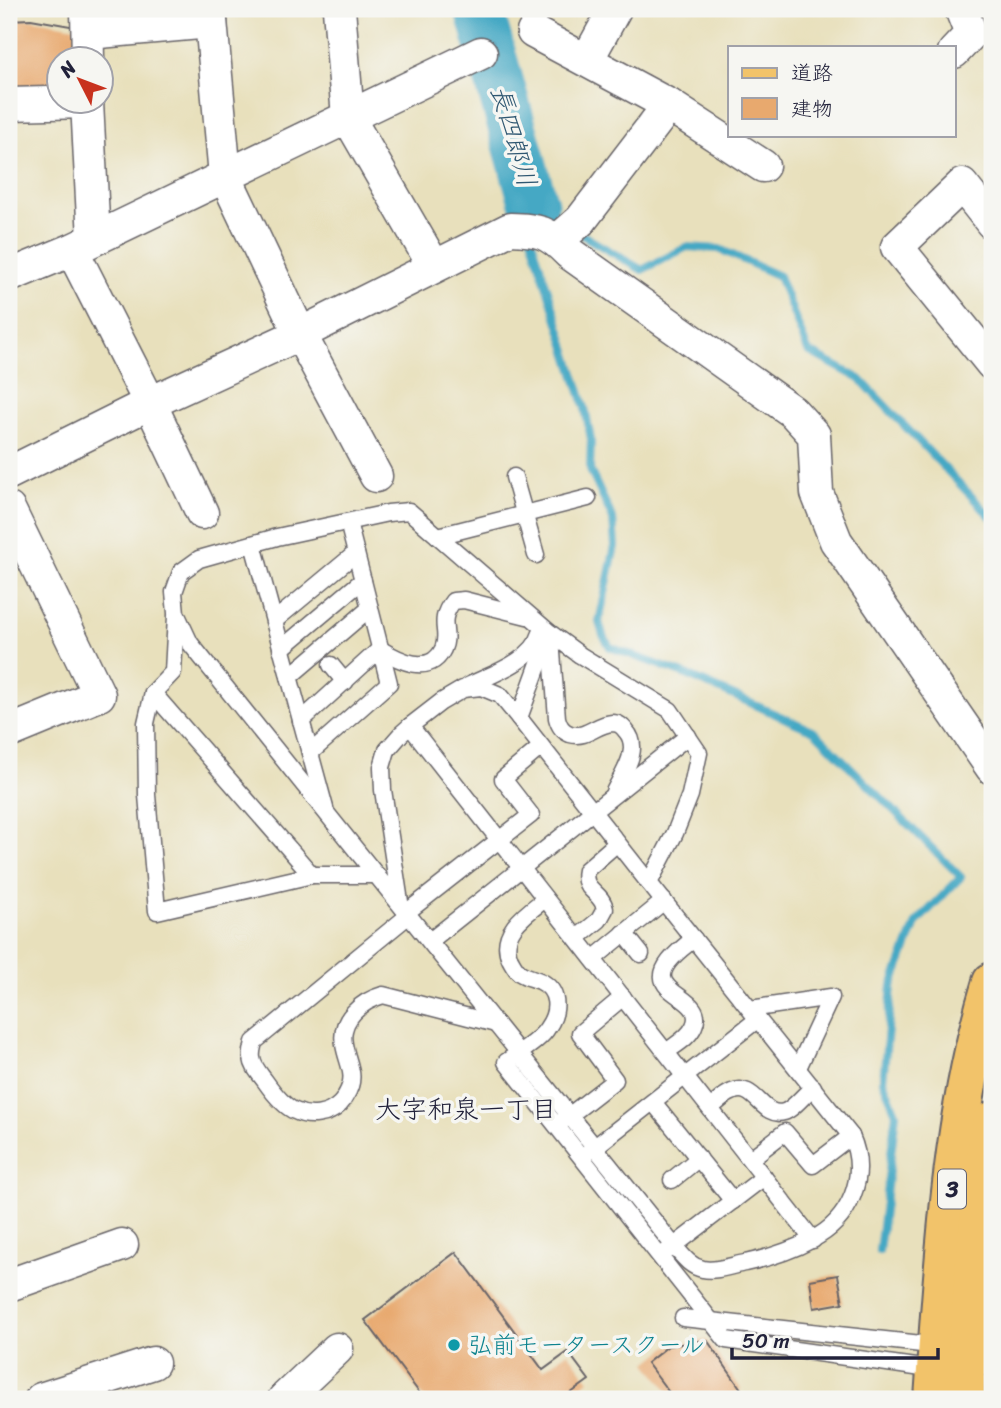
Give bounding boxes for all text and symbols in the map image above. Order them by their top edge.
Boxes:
north arrow [46,46,116,116]
legend [728,46,956,136]
text: N [50,52,85,86]
text: 道路 [791,54,833,92]
water label: 長四郎川 [478,80,550,192]
text: 建物 [791,90,833,128]
district label: 大字和泉一丁目 [375,1086,557,1132]
road number: 3 [938,1170,966,1208]
scale bar [732,1317,938,1361]
text: 50 m [742,1322,790,1360]
place label: 弘前モータースクール [468,1324,705,1366]
marker: 弘前モータースクール [446,1337,462,1353]

